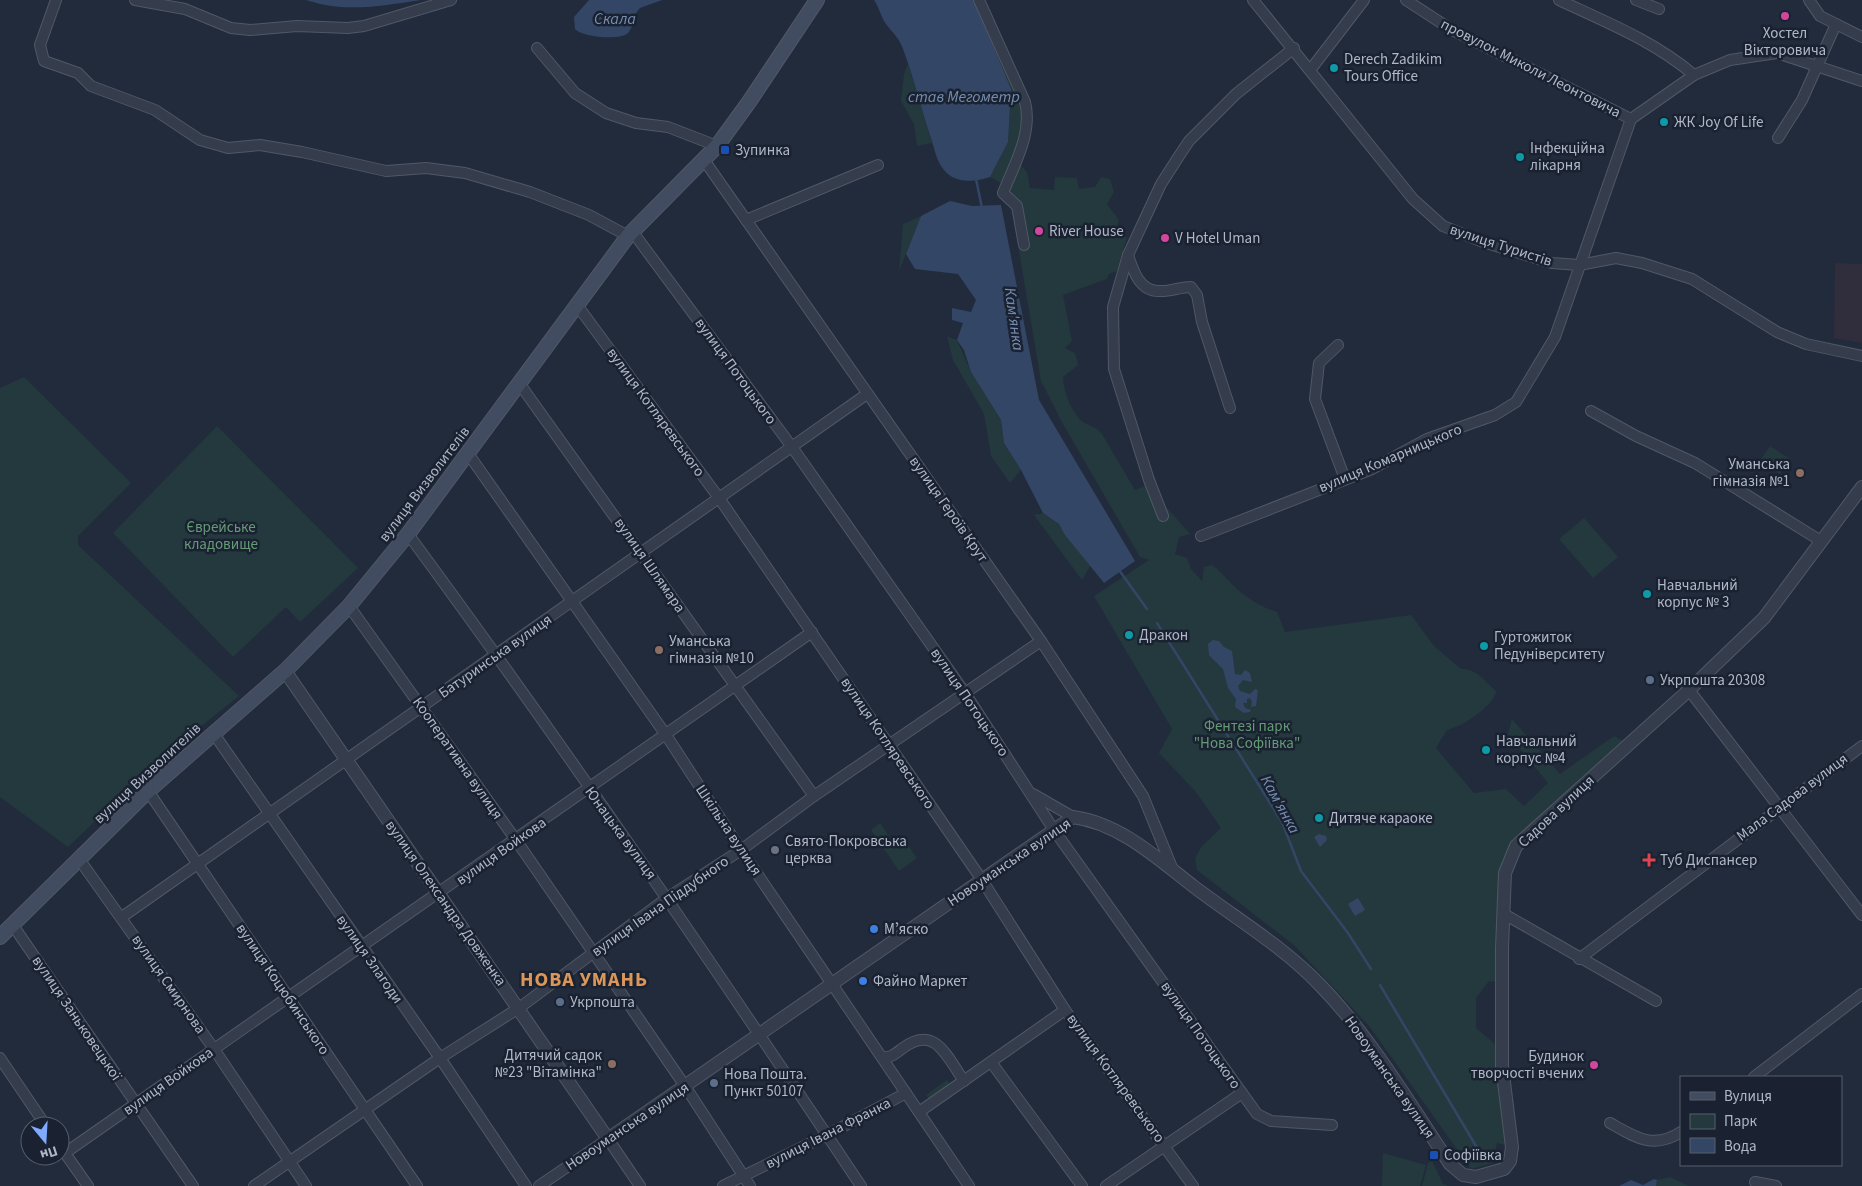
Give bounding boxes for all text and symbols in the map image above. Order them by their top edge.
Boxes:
water label: Скала [594,8,636,30]
marker: Хостел Вікторовича [1779,10,1791,22]
street label: провулок Миколи Леонтовича [1437,14,1624,123]
place label: Хостел Вікторовича [1744,23,1826,61]
place label: Derech Zadikim Tours Office [1344,49,1442,87]
marker: Derech Zadikim Tours Office [1328,62,1340,74]
water label: став Мегометр [908,86,1020,108]
place label: ЖК Joy Of Life [1674,112,1763,133]
marker: ЖК Joy Of Life [1658,116,1670,128]
place label: Інфекційна лікарня [1530,138,1605,176]
place label: Зупинка [735,140,790,161]
marker: Зупинка [719,144,731,156]
marker: Інфекційна лікарня [1514,151,1526,163]
street label: вулиця Туристів [1447,219,1555,272]
place label: River House [1049,221,1124,242]
marker: River House [1033,225,1045,237]
place label: V Hotel Uman [1175,228,1260,249]
marker: V Hotel Uman [1159,232,1171,244]
water label: Кам'янка [999,286,1029,353]
street label: вулиця Потоцького [690,314,781,429]
street label: вулиця Котляревського [602,343,710,481]
street label: вулиця Комарницького [1315,419,1465,498]
street label: вулиця Визволителів [374,422,475,546]
street label: вулиця Героїв Крут [904,452,993,567]
place label: Уманська гімназія №1 [1713,454,1790,492]
marker: Уманська гімназія №1 [1794,467,1806,479]
street label: вулиця Шлямара [609,514,690,617]
park label: Єврейське кладовище [184,517,258,555]
place label: Навчальний корпус № 3 [1657,575,1738,613]
marker: Навчальний корпус № 3 [1641,588,1653,600]
street label: Батуринська вулиця [434,609,556,704]
place label: Дракон [1139,625,1188,646]
place label: Гуртожиток Педуніверситету [1494,627,1605,665]
marker: Дракон [1123,629,1135,641]
place label: Уманська гімназія №10 [669,631,754,669]
marker: Гуртожиток Педуніверситету [1478,640,1490,652]
marker: Уманська гімназія №10 [653,644,665,656]
street label: вулиця Потоцького [925,644,1014,761]
place label: Укрпошта 20308 [1660,670,1765,691]
street label: вулиця Котляревського [836,673,940,813]
marker: Укрпошта 20308 [1644,674,1656,686]
street label: Кооперативна вулиця [407,693,508,824]
park label: Фентезі парк "Нова Софіївка" [1194,716,1300,754]
street label: вулиця Визволителів [89,718,206,829]
place label: Навчальний корпус №4 [1496,731,1577,769]
marker: Навчальний корпус №4 [1480,744,1492,756]
street label: Мала Садова вулиця [1732,749,1852,846]
street label: Садова вулиця [1514,770,1599,852]
water label: Кам'янка [1255,771,1305,838]
street label: Шкільна вулиця [690,781,767,880]
street label: Юнацька вулиця [580,783,661,884]
place label: Дитяче караоке [1329,808,1433,829]
street label: вулиця Войкова [452,812,551,890]
marker: Дитяче караоке [1313,812,1325,824]
street label: Новоуманська вулиця [943,813,1075,912]
street label: вулиця Олександра Довженка [380,816,511,990]
place label: Свято-Покровська церква [785,831,907,869]
marker: Свято-Покровська церква [769,844,781,856]
place label: Туб Диспансер [1660,850,1757,871]
street label: вулиця Івана Піддубного [587,851,733,962]
marker: Туб Диспансер [1642,853,1656,867]
street label: вулиця Злагоди [331,911,408,1008]
street label: вулиця Коцюбинського [231,919,334,1059]
place label: Мʼяско [884,919,928,940]
marker: Мʼяско [868,923,880,935]
street label: вулиця Смирнова [127,931,211,1038]
street label: вулиця Заньковецької [27,952,127,1086]
district label: НОВА УМАНЬ [520,966,648,994]
place label: Файно Маркет [873,971,968,992]
marker: Файно Маркет [857,975,869,987]
street label: вулиця Потоцького [1156,977,1246,1093]
place label: Укрпошта [570,992,635,1013]
marker: Укрпошта [554,996,566,1008]
street label: вулиця Котляревського [1062,1009,1170,1147]
street label: Новоуманська вулиця [1339,1012,1440,1143]
street label: вулиця Войкова [119,1042,218,1120]
place label: Дитячий садок №23 "Вітамінка" [495,1045,603,1083]
place label: Будинок творчості вчених [1471,1046,1585,1084]
marker: Дитячий садок №23 "Вітамінка" [606,1058,618,1070]
marker: Будинок творчості вчених [1588,1059,1600,1071]
place label: Нова Пошта. Пункт 50107 [724,1064,807,1102]
legend [1680,1076,1842,1166]
street label: Новоуманська вулиця [561,1077,693,1176]
marker: Нова Пошта. Пункт 50107 [708,1077,720,1089]
text: Вулиця [1724,1086,1772,1107]
street label: вулиця Івана Франка [762,1093,894,1174]
text: Парк [1724,1111,1758,1132]
north arrow [20,1116,70,1166]
text: Вода [1724,1136,1757,1157]
text: Пн [37,1140,60,1165]
place label: Софіївка [1444,1145,1502,1166]
marker: Софіївка [1428,1149,1440,1161]

